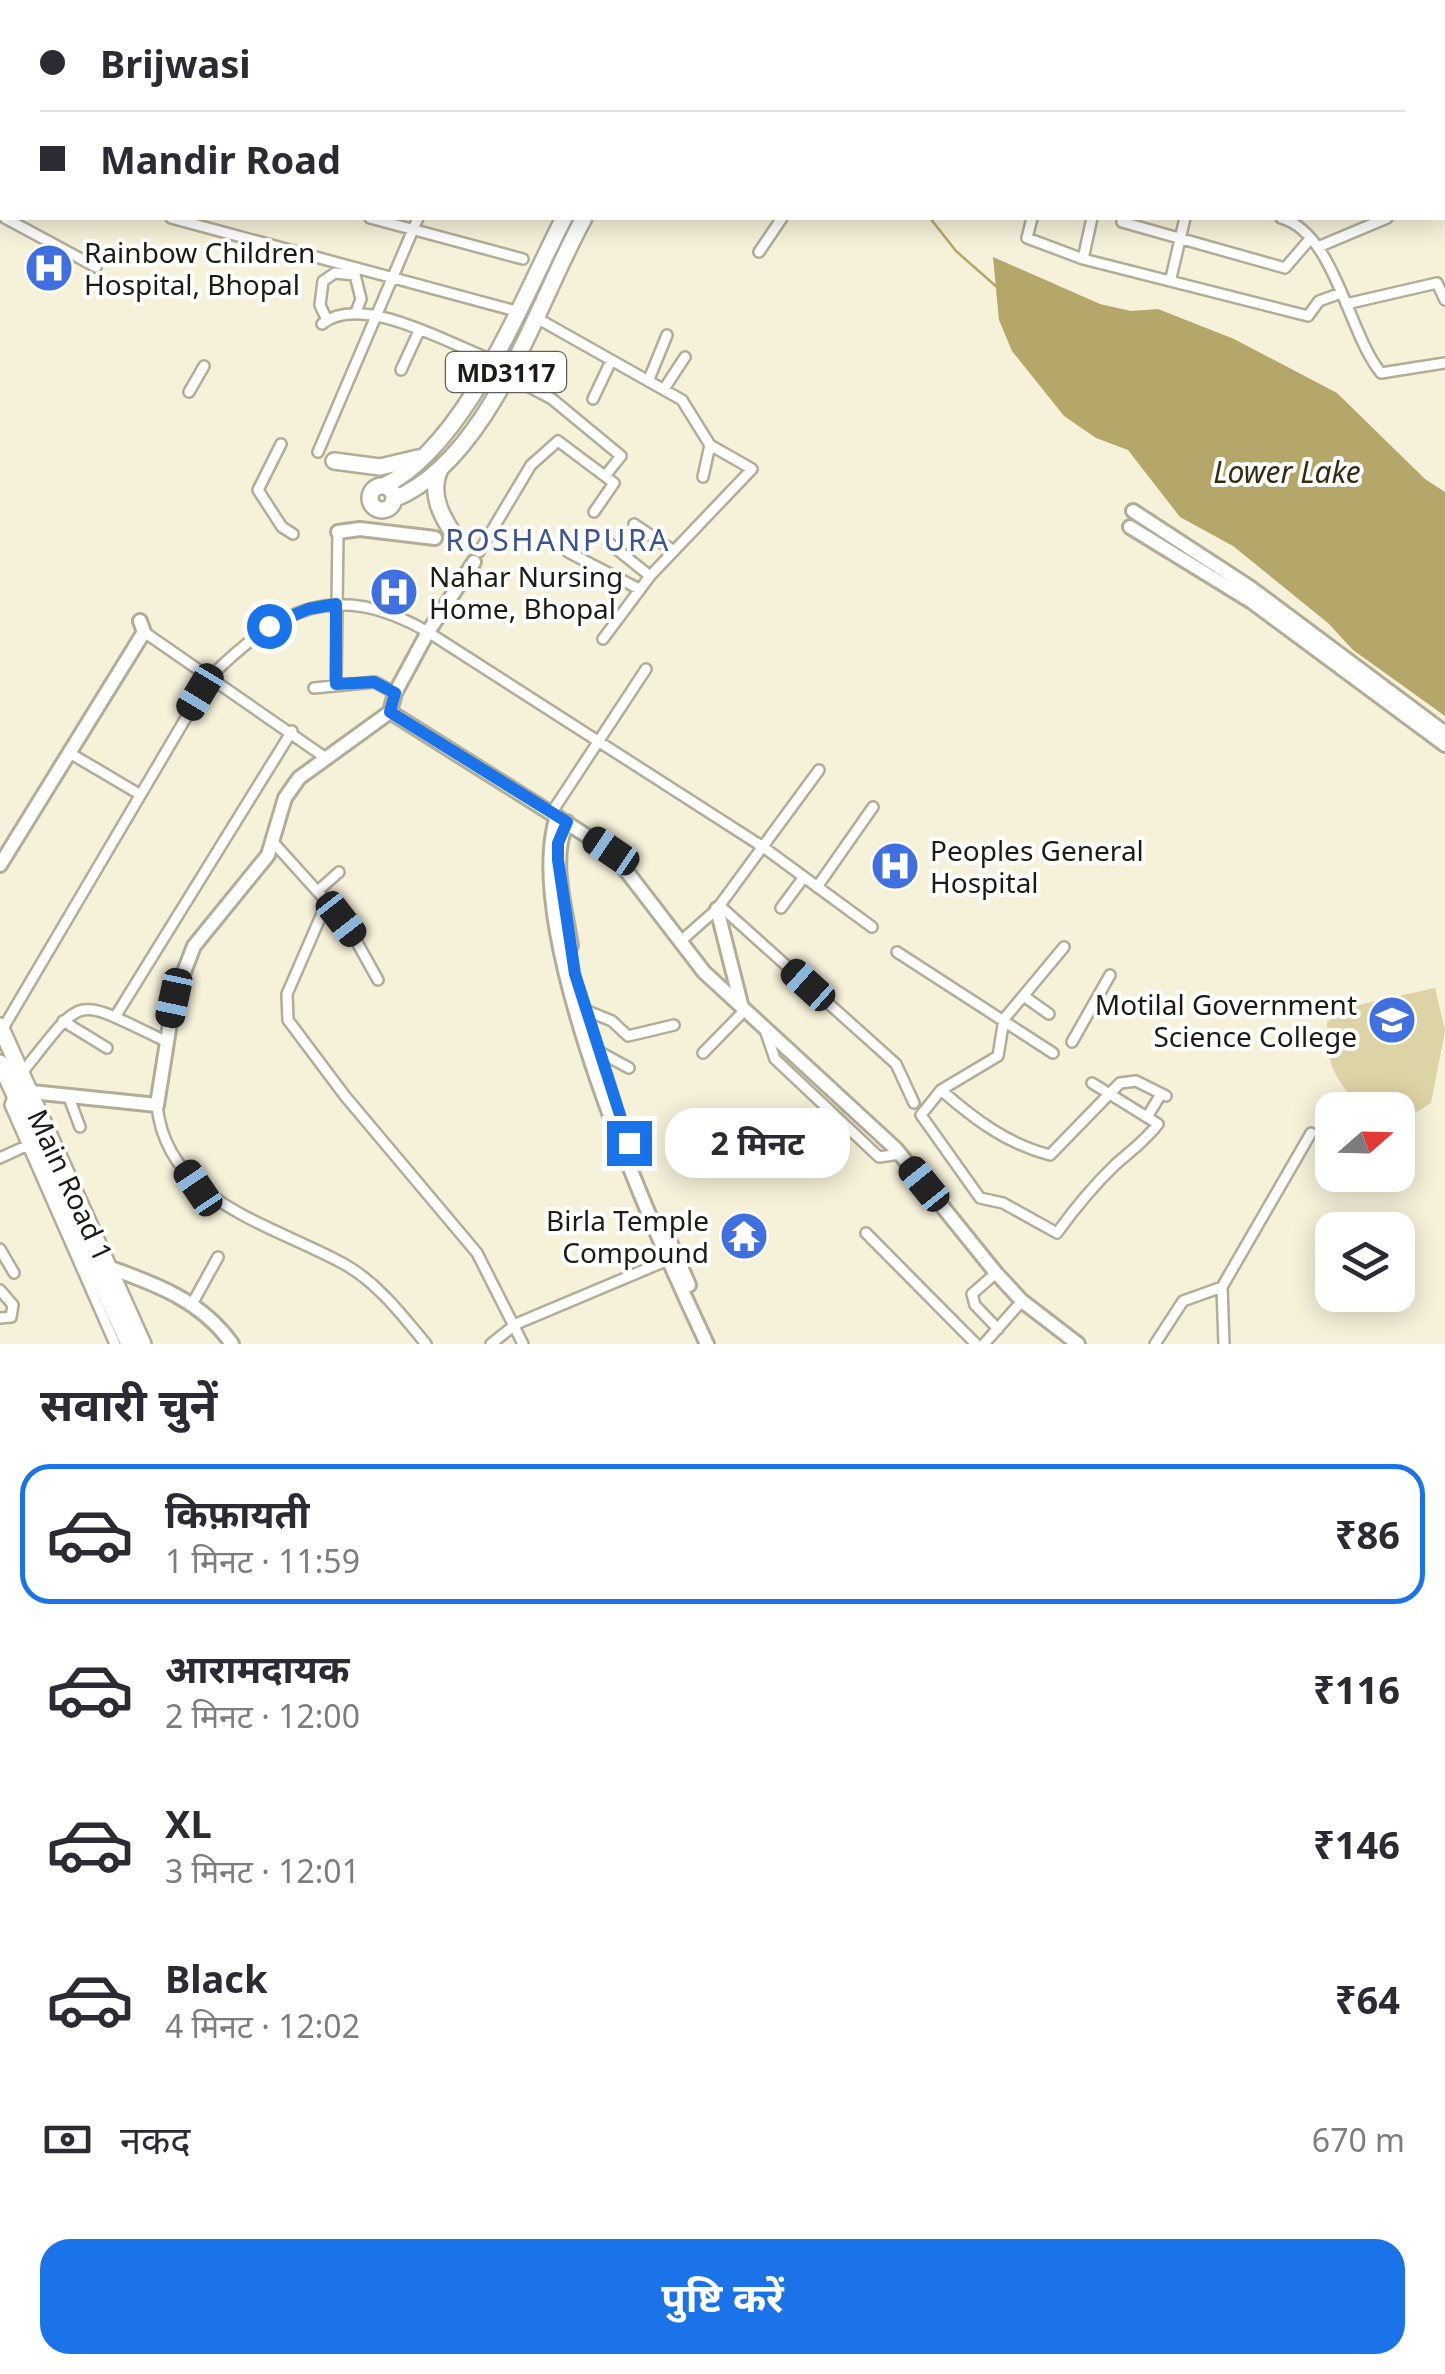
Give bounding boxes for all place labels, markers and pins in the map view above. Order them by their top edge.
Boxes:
place label: Rainbow Children Hospital, Bhopal [84,233,315,303]
hospital icon: Rainbow Children Hospital, Bhopal [23,242,75,294]
place label: Nahar Nursing Home, Bhopal [429,557,623,627]
hospital icon: Nahar Nursing Home, Bhopal [368,566,420,618]
place label: Peoples General Hospital [930,831,1144,901]
hospital icon: Peoples General Hospital [869,840,921,892]
place label: Motilal Government Science College [1095,985,1357,1055]
school or university icon: Motilal Government Science College [1366,994,1418,1046]
place label: Birla Temple Compound [546,1201,709,1271]
temple icon: Birla Temple Compound [718,1210,770,1262]

